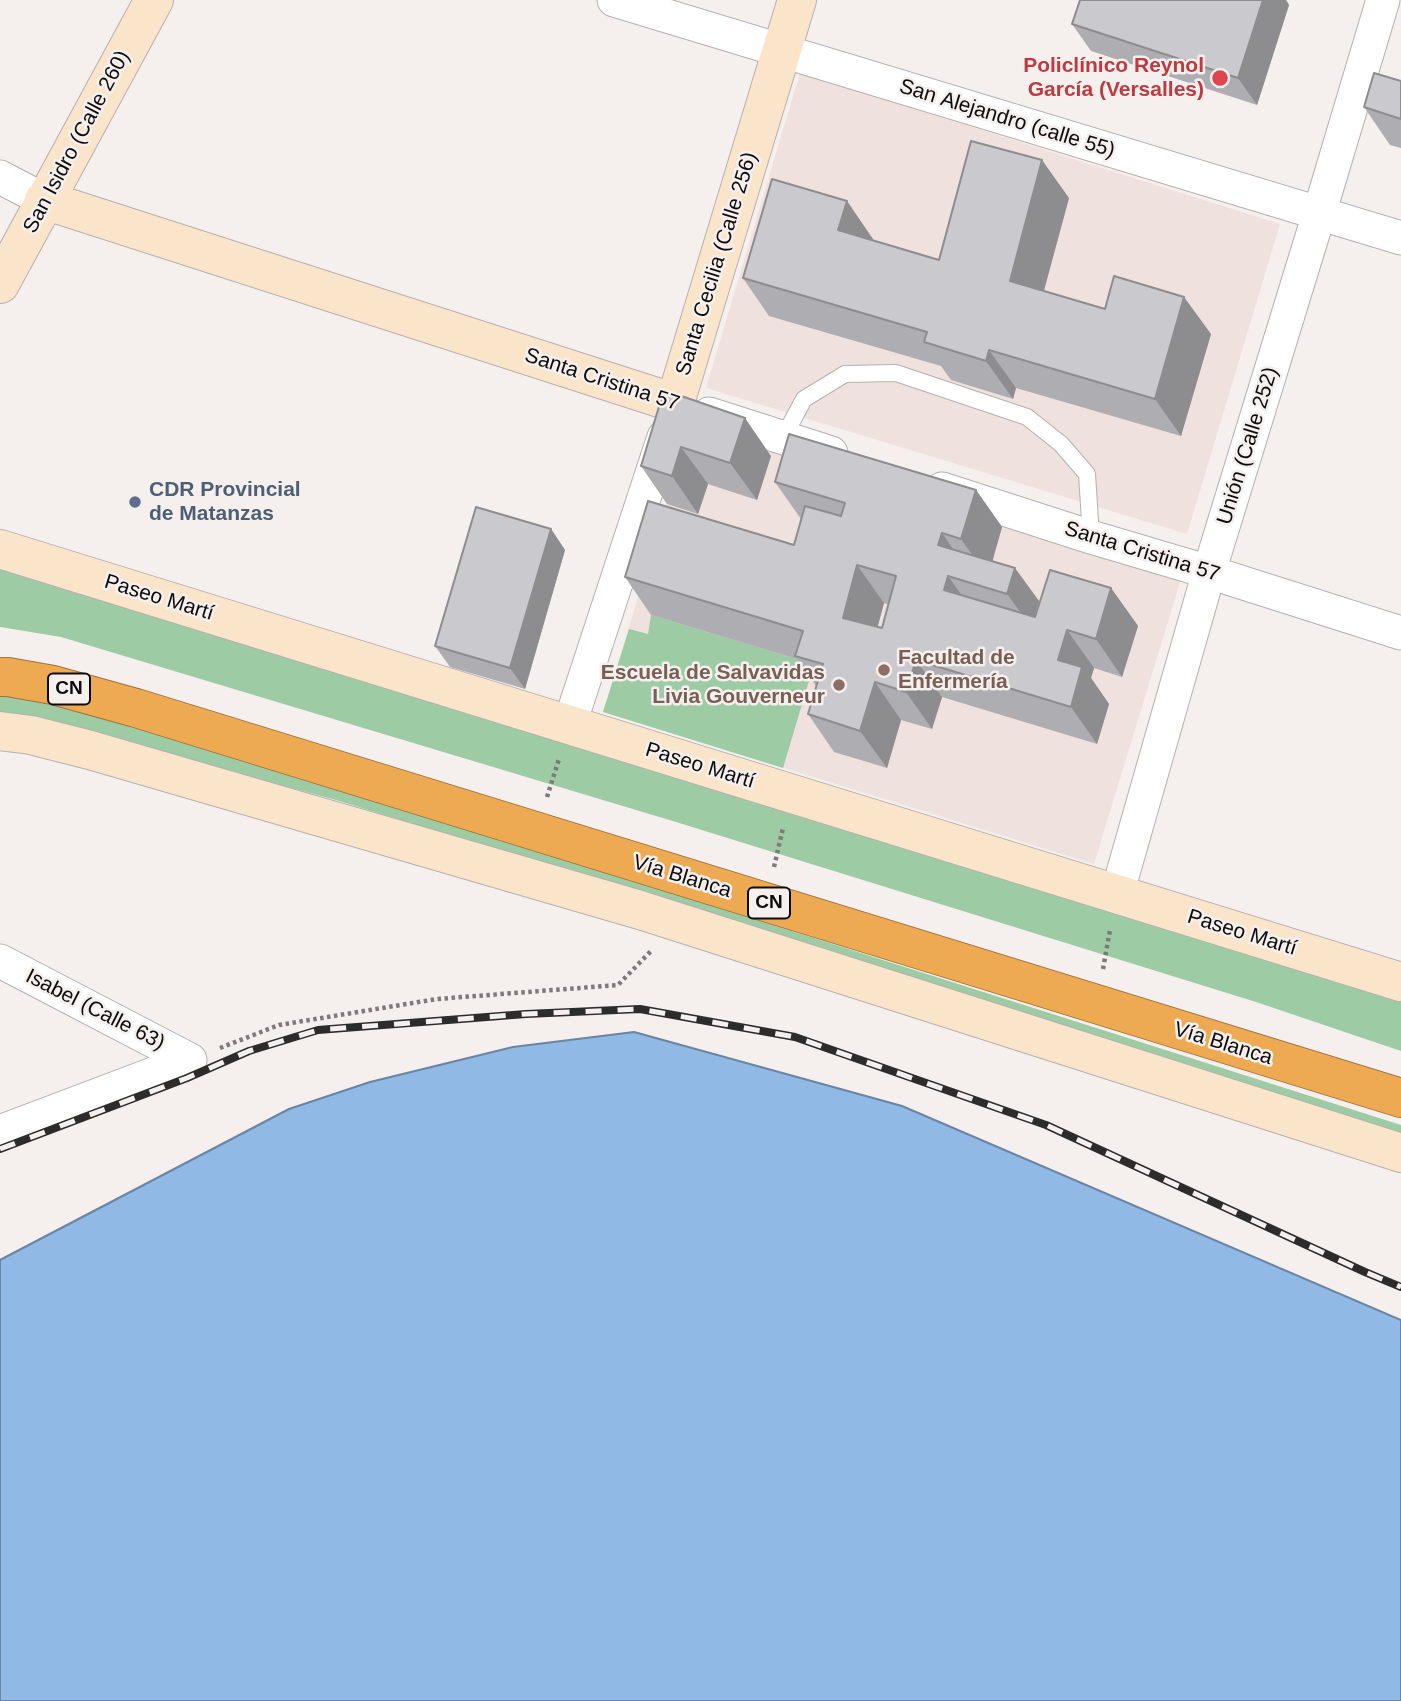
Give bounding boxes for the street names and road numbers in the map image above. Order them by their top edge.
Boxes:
street label: San Isidro (Calle 260) [18,46,136,238]
street label: San Alejandro (calle 55) [896,74,1118,164]
street label: Santa Cecilia (Calle 256) [671,149,763,379]
street label: Santa Cristina 57 [522,343,682,417]
street label: Unión (Calle 252) [1212,364,1284,528]
street label: Santa Cristina 57 [1061,516,1223,588]
street label: Paseo Martí [101,569,217,627]
road number: CN [48,674,90,704]
street label: Paseo Martí [642,737,758,795]
street label: Vía Blanca [630,850,734,904]
road number: CN [748,888,790,918]
street label: Paseo Martí [1184,904,1300,962]
street label: Isabel (Calle 63) [21,964,169,1056]
street label: Vía Blanca [1171,1017,1275,1071]

